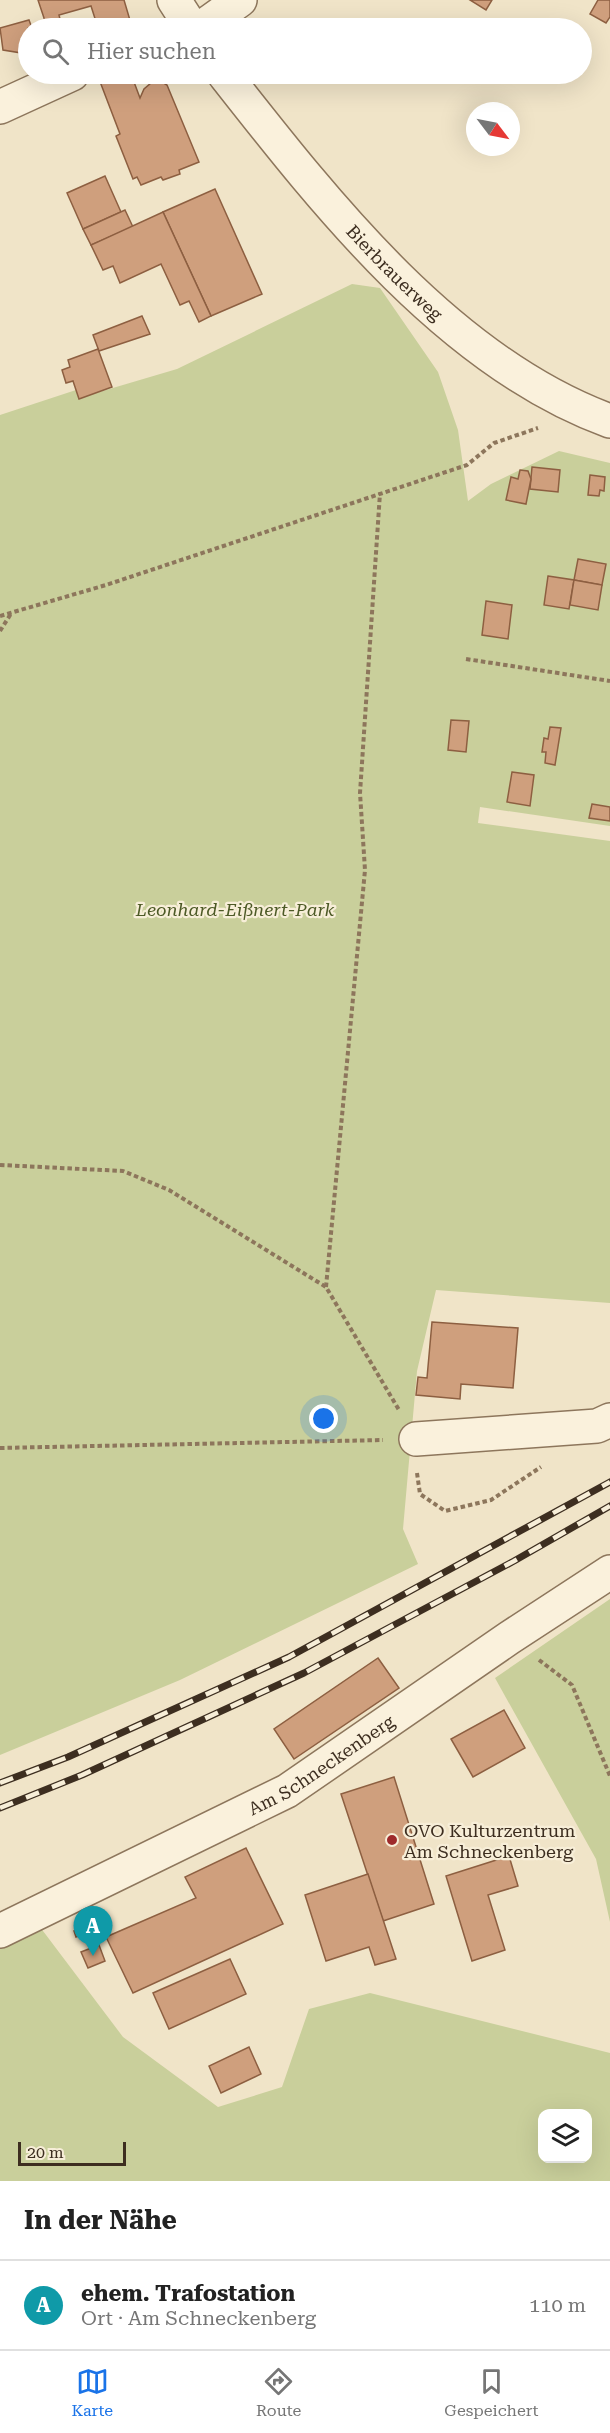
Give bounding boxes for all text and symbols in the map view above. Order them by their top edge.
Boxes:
search box [18,18,592,84]
icon: search [39,35,72,68]
text: Hier suchen [87,39,216,64]
north arrow [466,102,520,156]
street label: Bierbrauerweg [342,220,448,325]
park label: Leonhard-Eißnert-Park [135,899,335,920]
your location [309,1404,338,1433]
street label: Am Schneckenberg [245,1710,398,1819]
place label: OVO Kulturzentrum Am Schneckenberg [404,1820,575,1862]
marker: OVO Kulturzentrum Am Schneckenberg [385,1833,399,1847]
pin: A [74,1906,112,1956]
map controls [538,2109,592,2163]
button: layers [538,2109,592,2163]
scale bar [18,2139,126,2166]
text: 20 m [27,2143,64,2162]
text: In der Nähe [24,2205,177,2235]
text: ehem. Trafostation [81,2281,295,2306]
text: A [36,2293,51,2317]
text: 110 m [529,2293,586,2317]
text: Ort · Am Schneckenberg [81,2306,316,2330]
tab: Karte [71,2365,113,2420]
tab: Route [256,2365,301,2420]
tab: Gespeichert [444,2365,538,2420]

